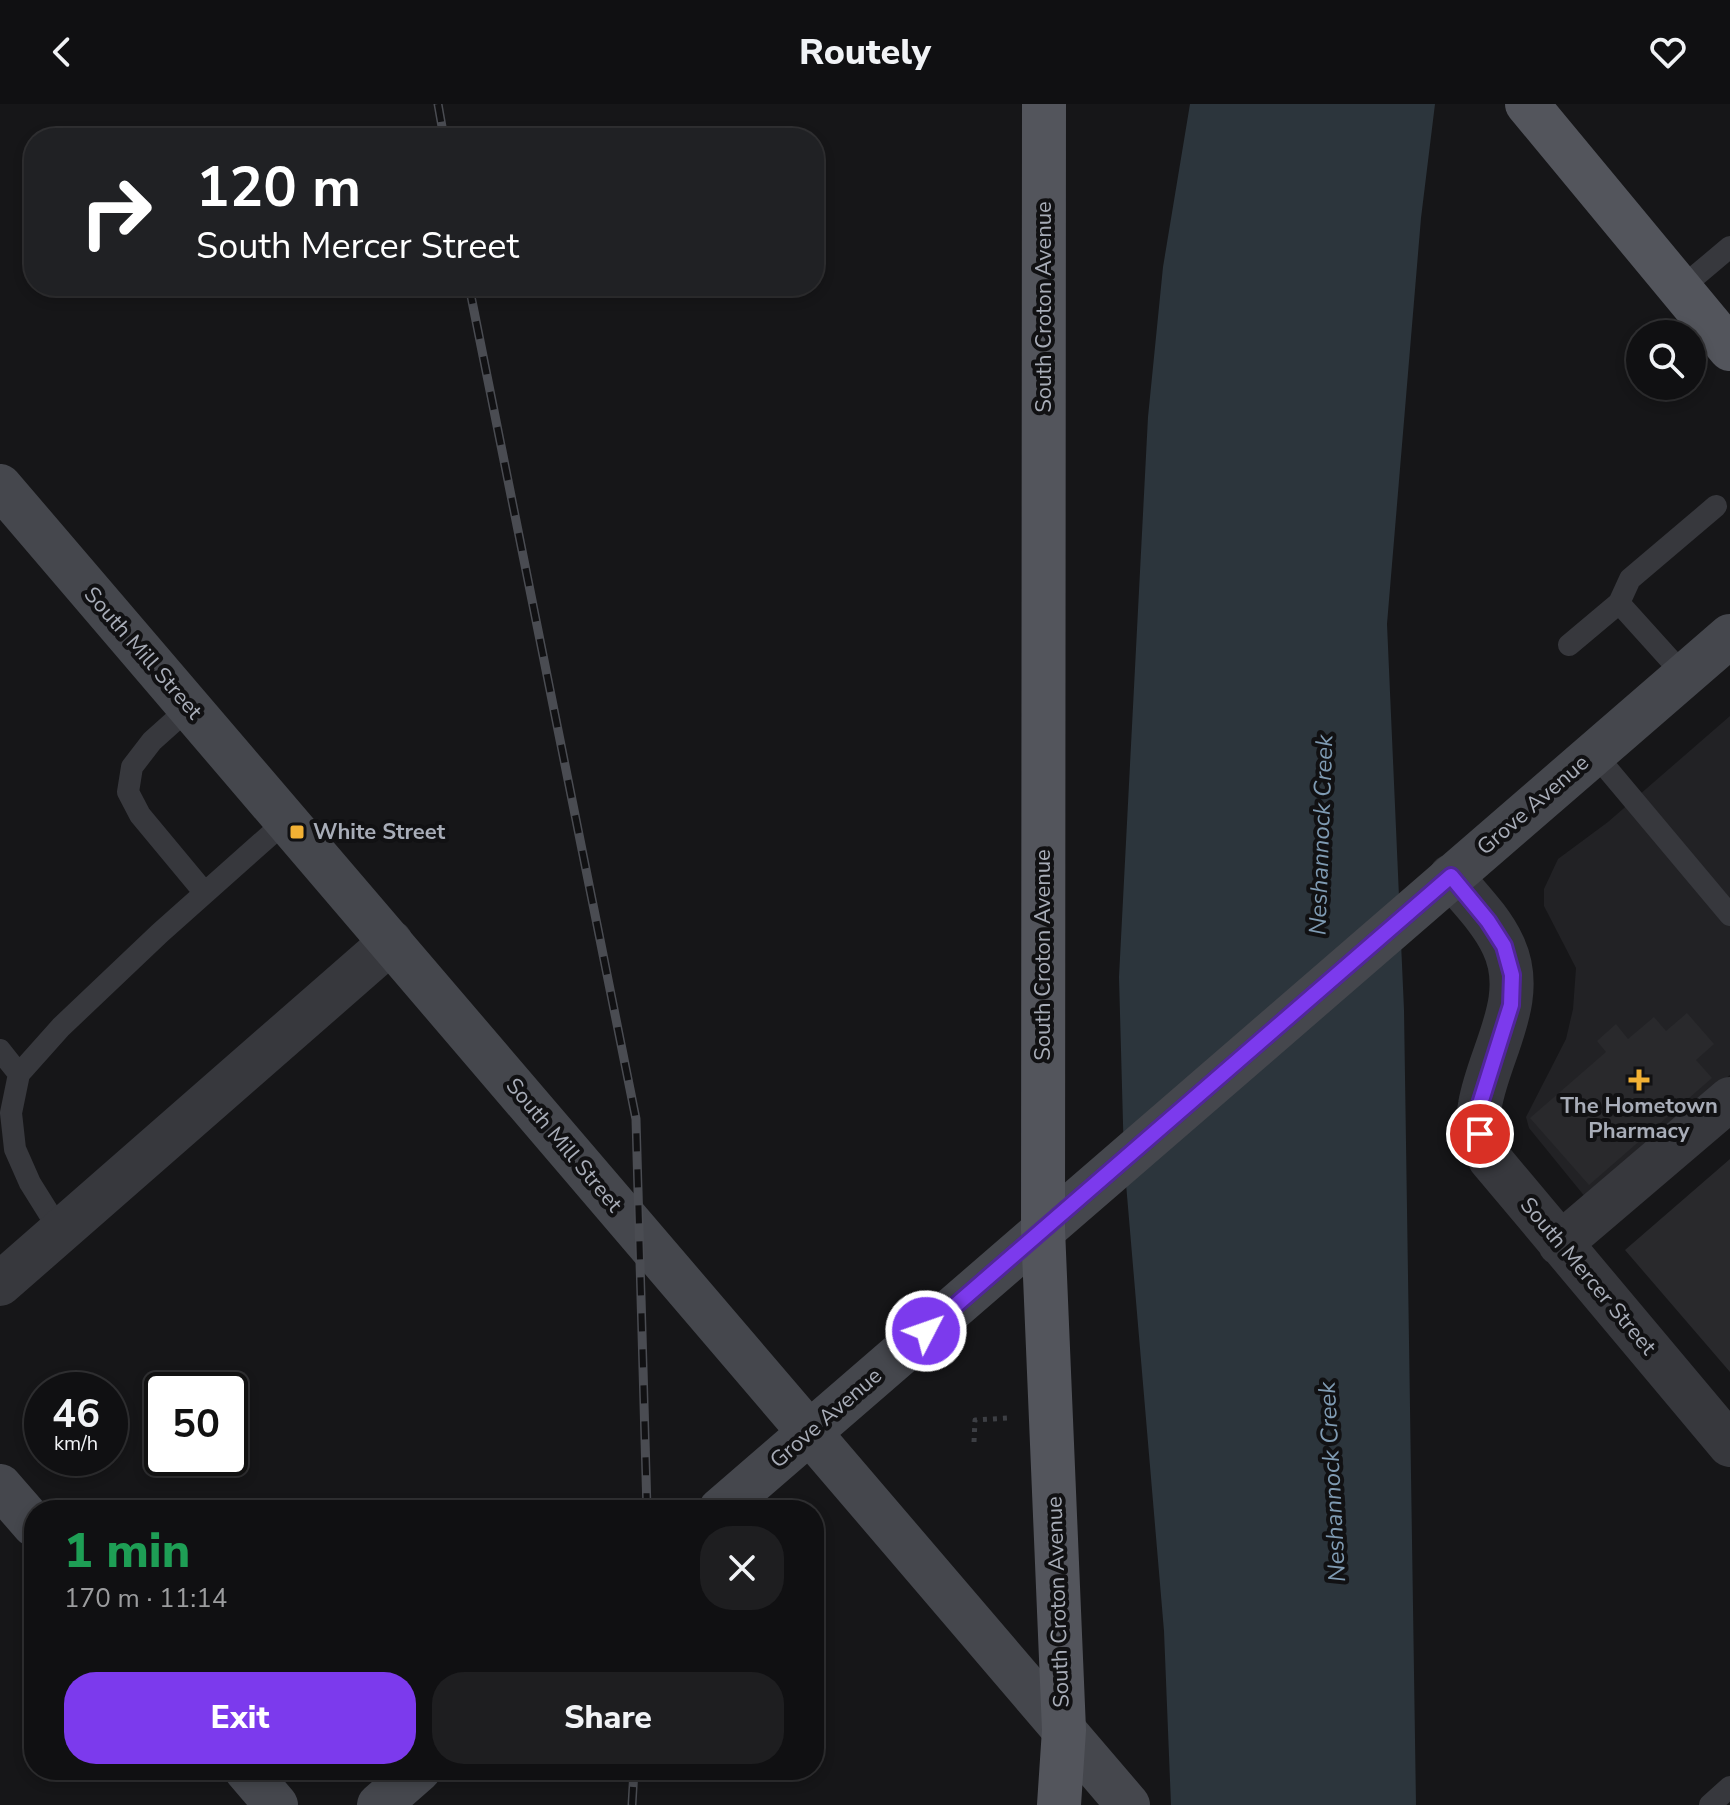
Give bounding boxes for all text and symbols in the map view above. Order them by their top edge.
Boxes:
text: Routely [799,28,931,77]
icon: back [40,30,84,74]
icon: heart [1646,30,1690,74]
text: 120 m [196,149,361,226]
icon: right [64,160,168,264]
street label: South Croton Avenue [1029,201,1059,413]
text: South Mercer Street [196,222,519,271]
map controls [1626,320,1706,400]
button: search [1626,320,1706,400]
street label: South Mill Street [77,580,209,726]
water label: Neshannock Creek [1302,733,1341,936]
street label: Grove Avenue [1471,748,1595,862]
place label: White Street [313,817,446,847]
marker: White Street [288,823,306,841]
street label: South Croton Avenue [1028,849,1058,1061]
marker: The Hometown Pharmacy [1630,1071,1648,1089]
street label: South Mill Street [499,1072,629,1219]
place label: The Hometown Pharmacy [1560,1091,1718,1146]
pin [1446,1100,1514,1168]
icon: arrive [1458,1112,1502,1156]
street label: South Mercer Street [1513,1191,1663,1361]
position arrow [884,1289,968,1373]
street label: Grove Avenue [764,1361,888,1475]
speed limit sign: 50 [144,1372,248,1476]
water label: Neshannock Creek [1311,1380,1353,1583]
text: 46 [52,1387,100,1441]
text: km/h [54,1430,98,1457]
street label: South Croton Avenue [1039,1496,1077,1708]
text: 1 min [64,1518,190,1584]
button: close [700,1526,784,1610]
text: 170 m · 11:14 [64,1581,227,1616]
button: Exit [64,1672,416,1764]
button: Share [432,1672,784,1764]

